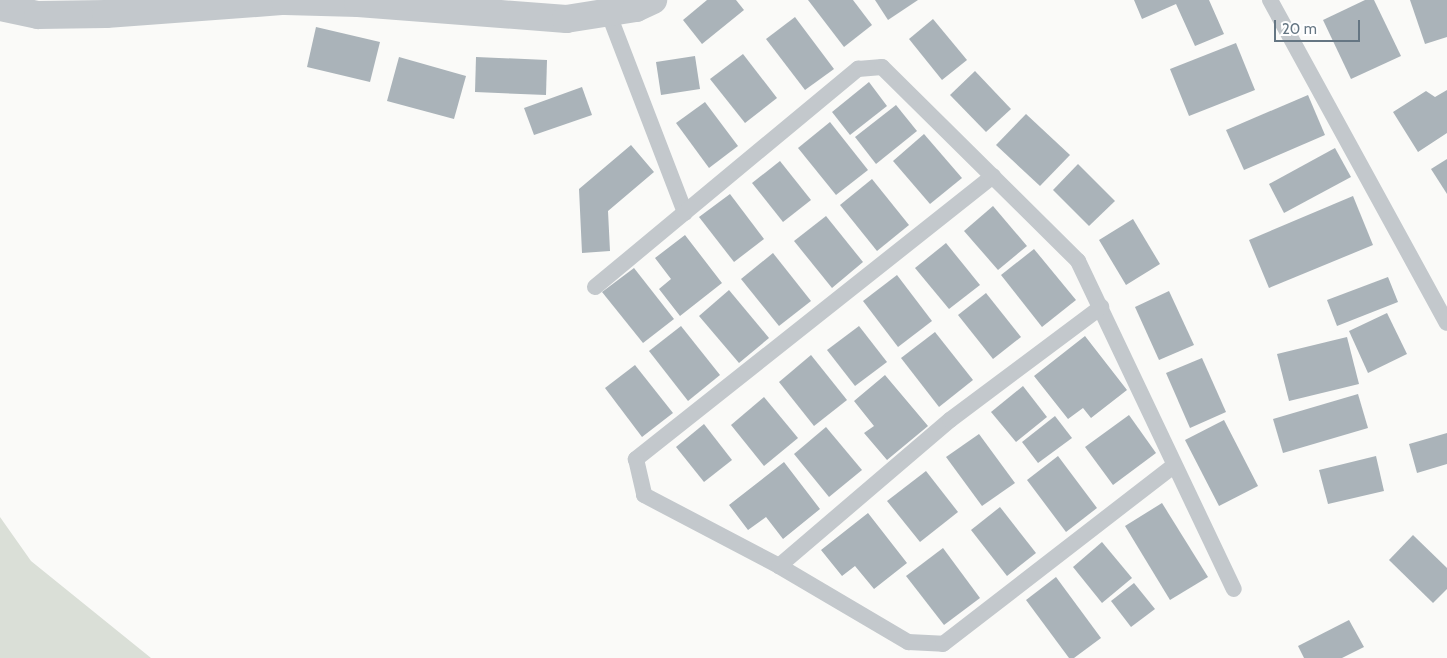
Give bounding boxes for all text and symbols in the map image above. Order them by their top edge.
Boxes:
scale bar [1277,10,1363,42]
text: 20 m [1282,20,1317,38]

